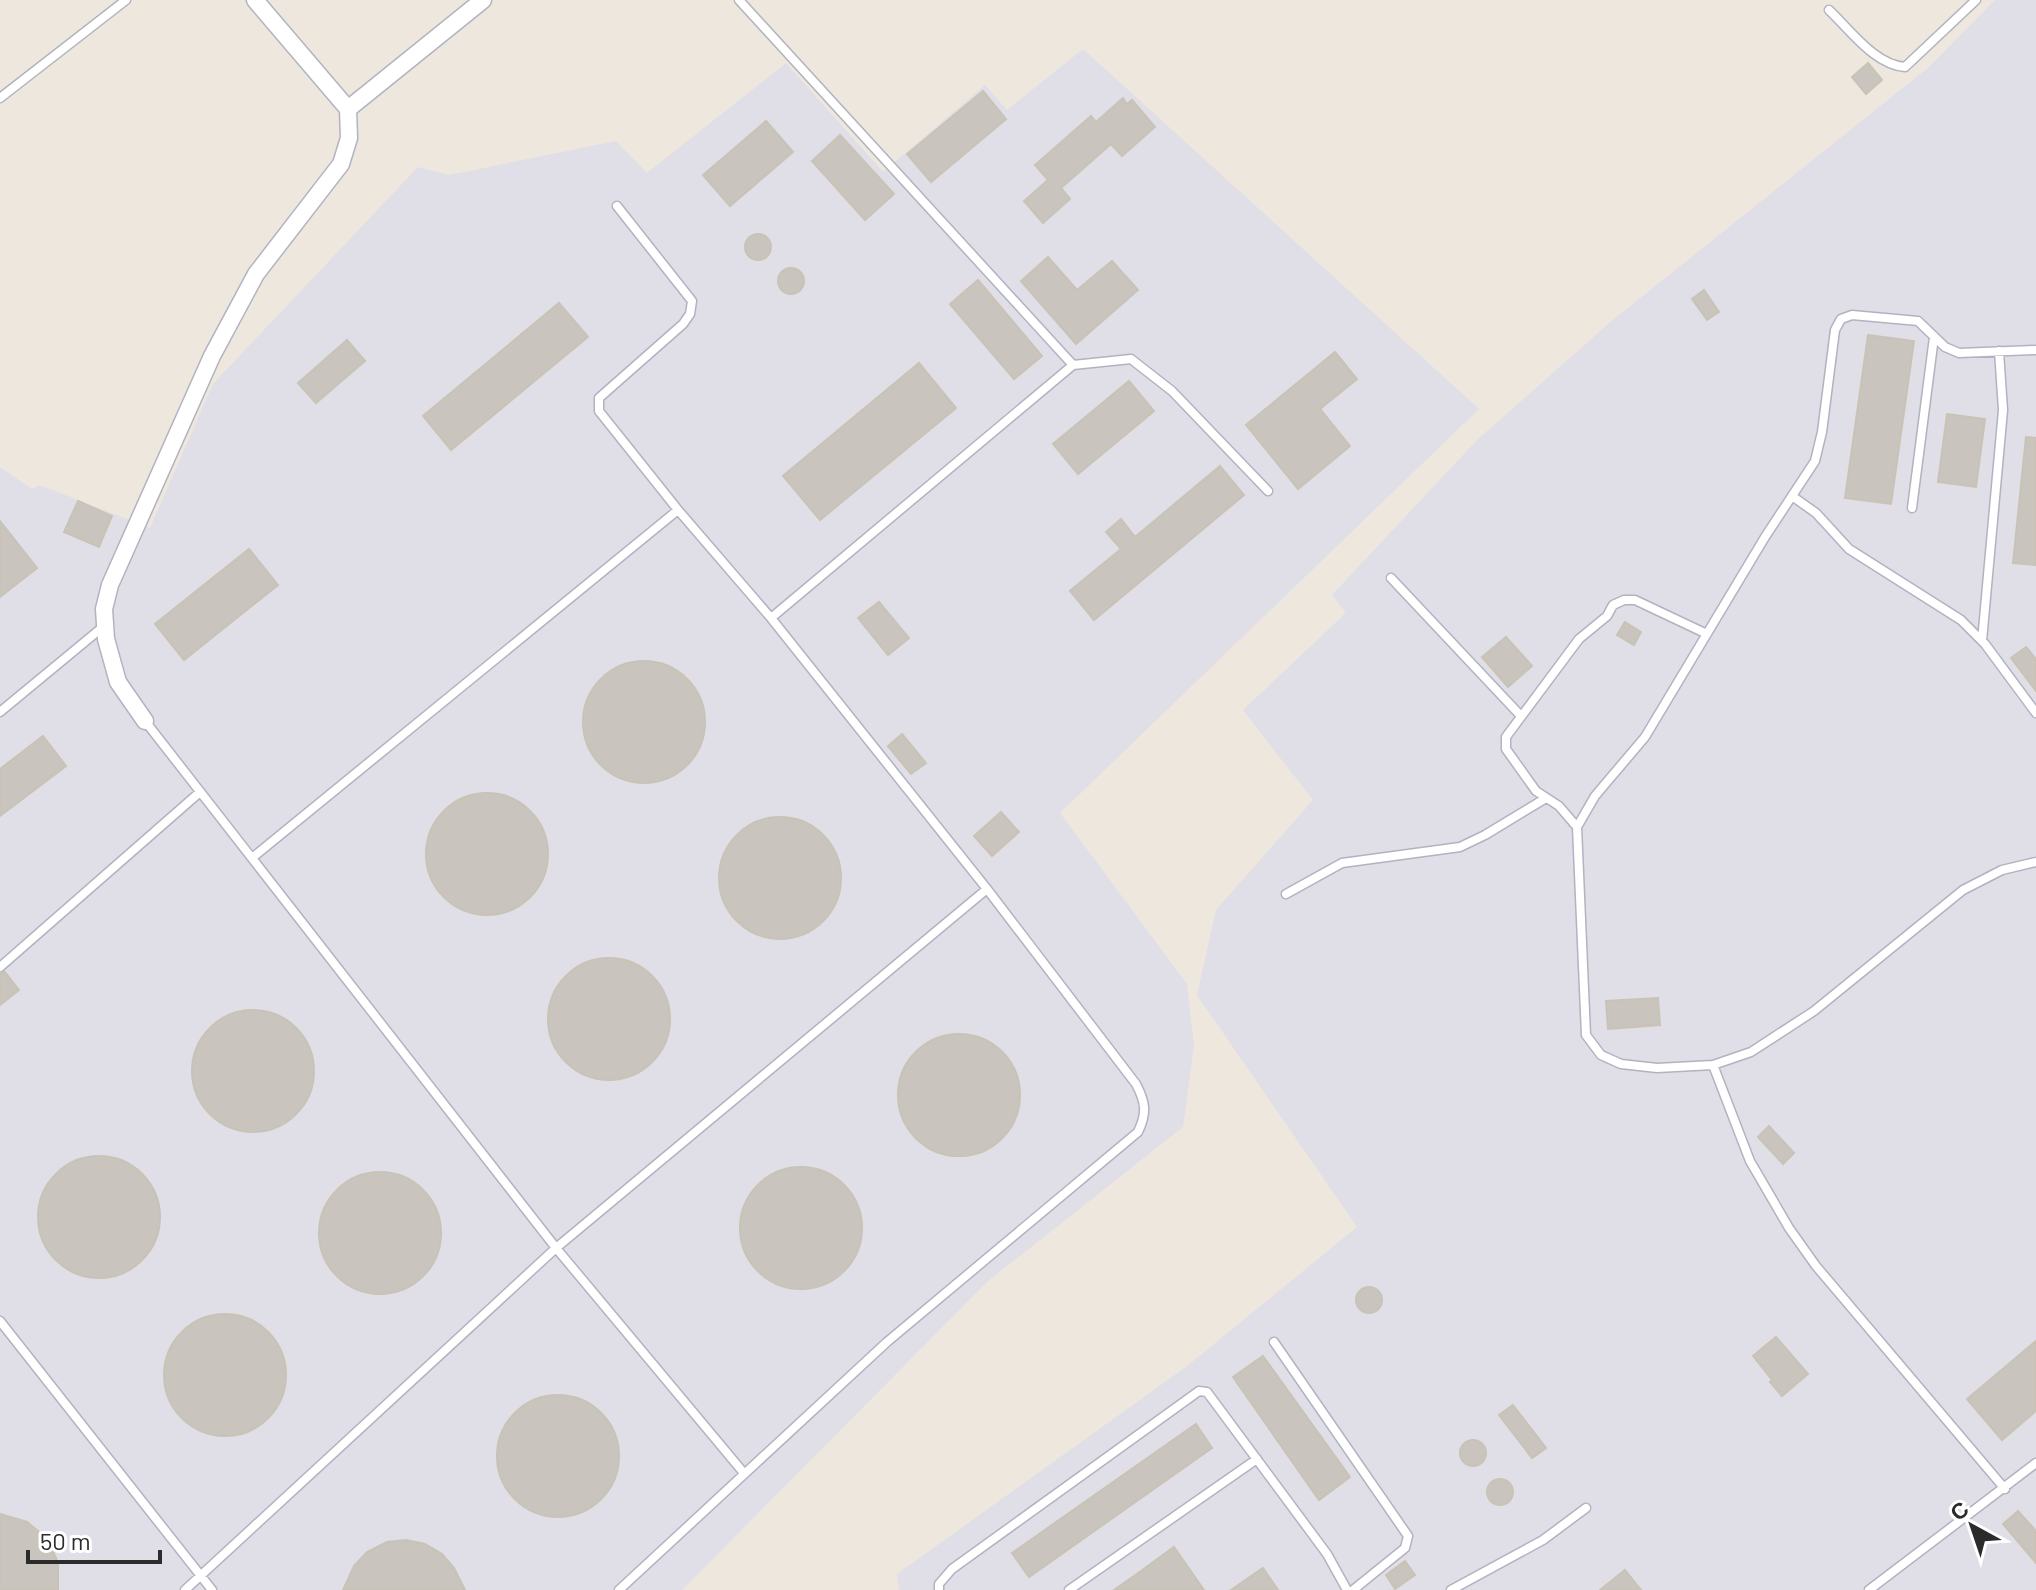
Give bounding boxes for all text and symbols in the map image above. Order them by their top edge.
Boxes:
north arrow [1932,1486,2012,1566]
text: С [1944,1495,1973,1525]
scale bar [28,1514,160,1564]
text: 50 m [40,1526,91,1555]

